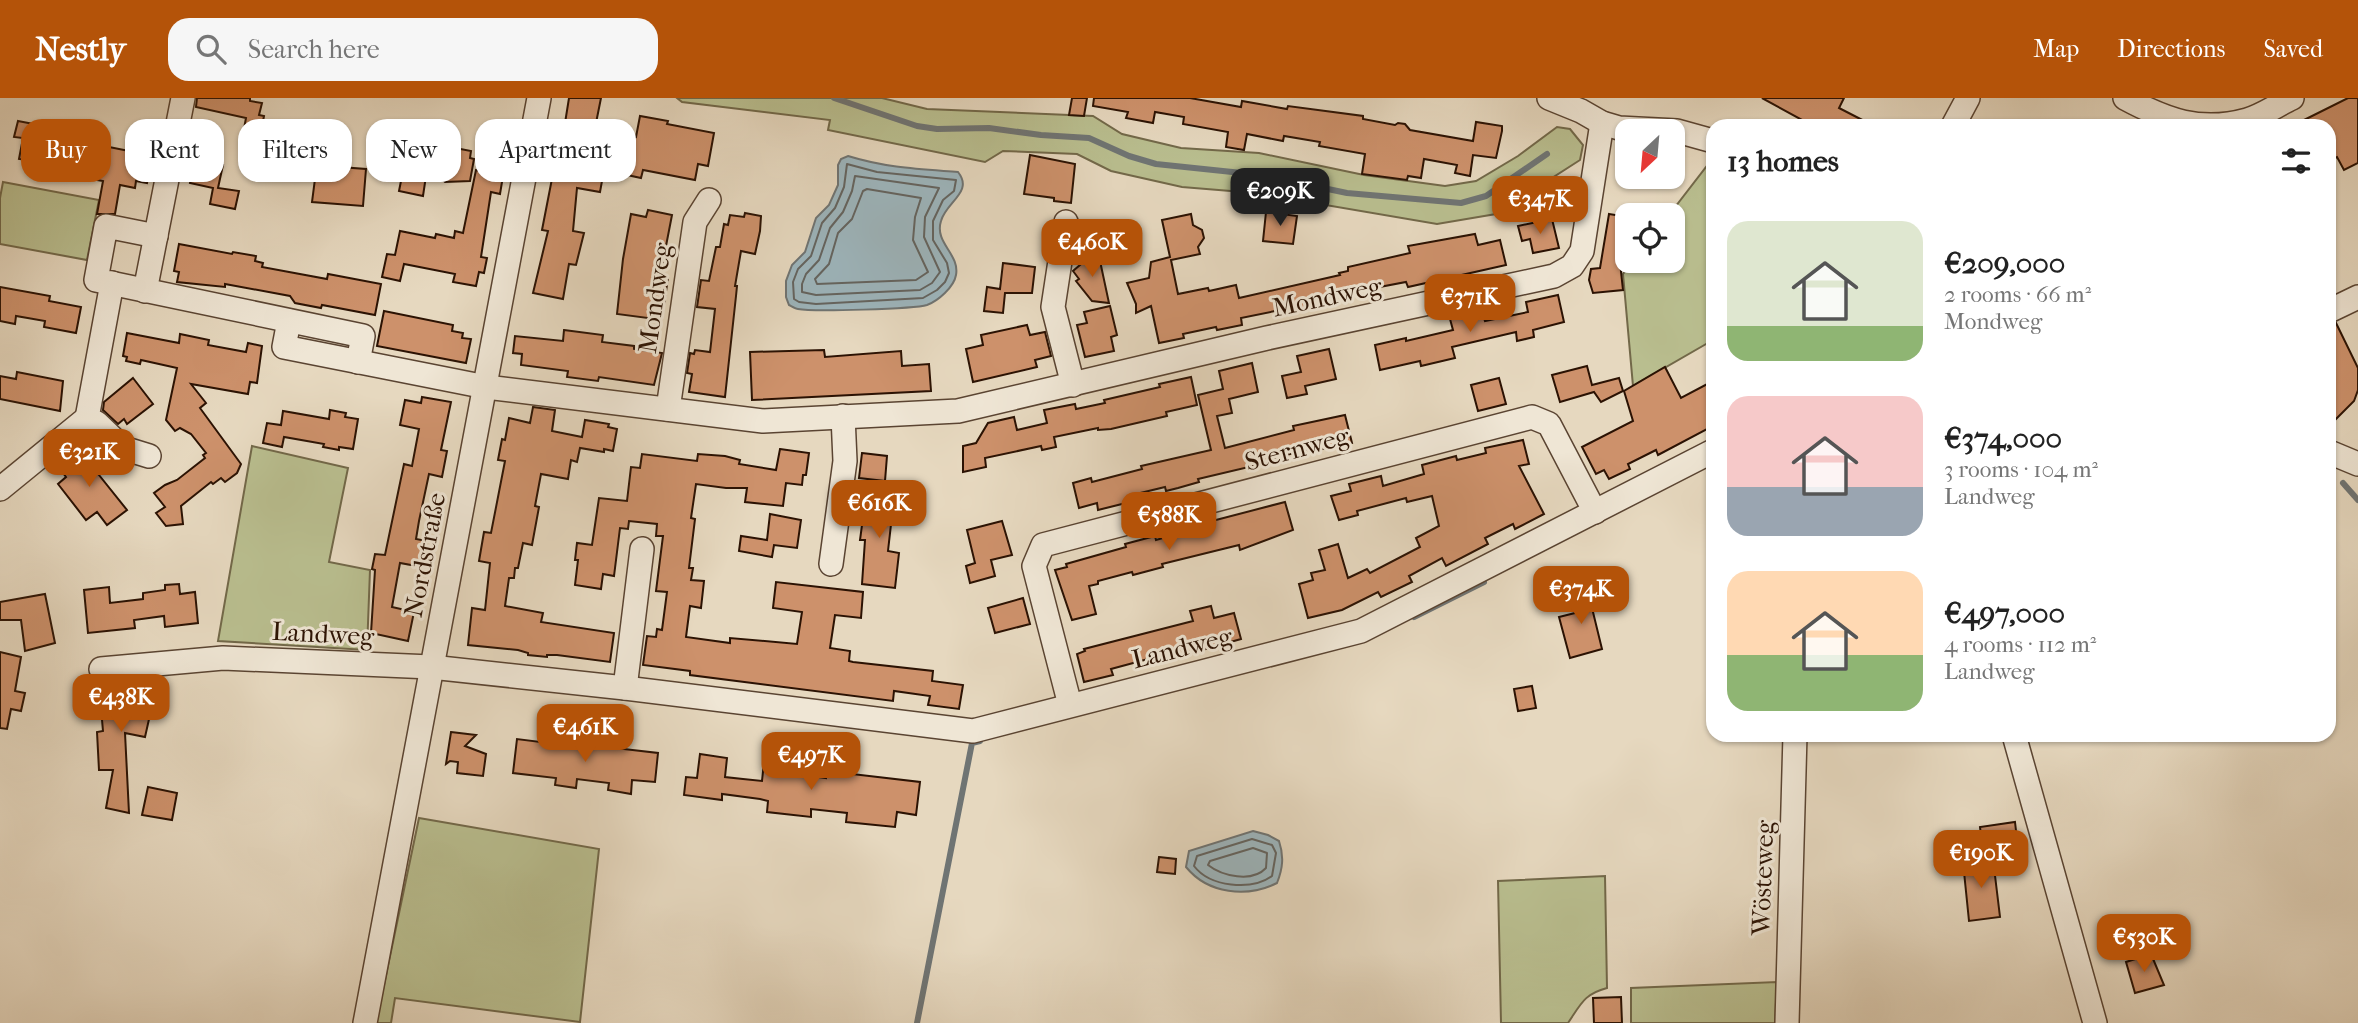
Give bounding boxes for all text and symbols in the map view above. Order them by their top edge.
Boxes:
search box [168,18,658,81]
text: Nestly [35,30,126,69]
icon: search [192,30,230,68]
text: Search here [248,34,380,65]
text: Map [2033,35,2079,63]
text: Directions [2117,35,2225,63]
text: Saved [2263,35,2323,63]
chip: Buy [21,119,111,182]
chip: Rent [125,119,224,182]
chip: Filters [238,119,352,182]
chip: New [366,119,461,182]
chip: Apartment [475,119,636,182]
north arrow [1615,119,1685,189]
map controls [1615,119,1685,273]
icon: filters [2277,142,2315,180]
text: 13 homes [1727,144,1839,179]
pin: €209K [1231,169,1329,228]
pin: €347K [1491,176,1589,236]
text: €209K [1247,177,1313,204]
text: €347K [1508,185,1572,212]
button: locate [1615,203,1685,273]
pin: €460K [1043,220,1141,279]
text: €460K [1057,228,1127,255]
street label: Mondweg [632,240,678,355]
text: €209,000 [1944,246,2065,281]
icon: home [1783,249,1867,333]
street label: Mondweg [1269,270,1386,324]
pin: €371K [1421,274,1519,334]
text: 2 rooms · 66 m² [1944,281,2091,308]
text: €371K [1440,283,1500,310]
text: Mondweg [1944,308,2042,335]
street label: Sternweg [1241,420,1354,478]
text: €374,000 [1944,421,2062,456]
icon: home [1783,424,1867,508]
pin: €321K [40,430,138,489]
text: €321K [59,438,119,465]
text: 3 rooms · 104 m² [1944,456,2098,483]
pin: €616K [830,480,928,540]
text: Landweg [1944,483,2035,510]
text: €616K [847,489,911,516]
street label: Nordstraße [398,490,452,620]
pin: €588K [1120,492,1218,552]
text: €588K [1137,501,1201,528]
pin: €374K [1532,566,1630,626]
text: €374K [1549,575,1613,602]
text: €497,000 [1944,596,2065,631]
icon: home [1783,599,1867,683]
street label: Landweg [271,616,376,652]
street label: Landweg [1129,620,1236,675]
text: 4 rooms · 112 m² [1944,631,2096,658]
text: Landweg [1944,658,2035,685]
pin: €438K [72,674,170,734]
text: €438K [89,683,153,710]
pin: €461K [536,704,634,764]
text: €461K [553,713,617,740]
pin: €497K [762,732,860,792]
text: €497K [777,741,845,768]
street label: Wösteweg [1745,819,1781,937]
pin: €190K [1932,830,2030,890]
text: €190K [1949,839,2013,866]
pin: €530K [2095,914,2193,974]
text: €530K [2113,923,2175,950]

